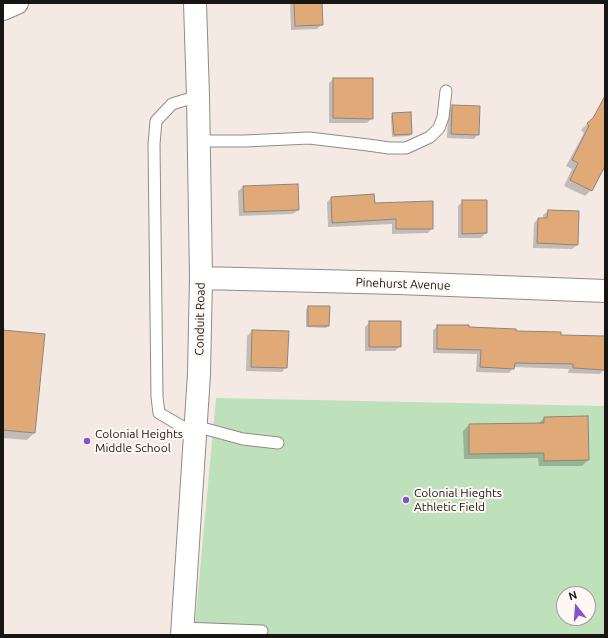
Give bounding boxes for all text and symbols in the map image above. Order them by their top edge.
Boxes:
street label: Pinehurst Avenue [355,275,451,293]
street label: Conduit Road [192,282,208,356]
place label: Colonial Heights Middle School [95,427,183,455]
marker: Colonial Heights Middle School [82,436,92,446]
place label: Colonial Hieghts Athletic Field [414,486,502,514]
marker: Colonial Hieghts Athletic Field [401,495,411,505]
north arrow [556,586,596,626]
text: N [567,589,578,602]

